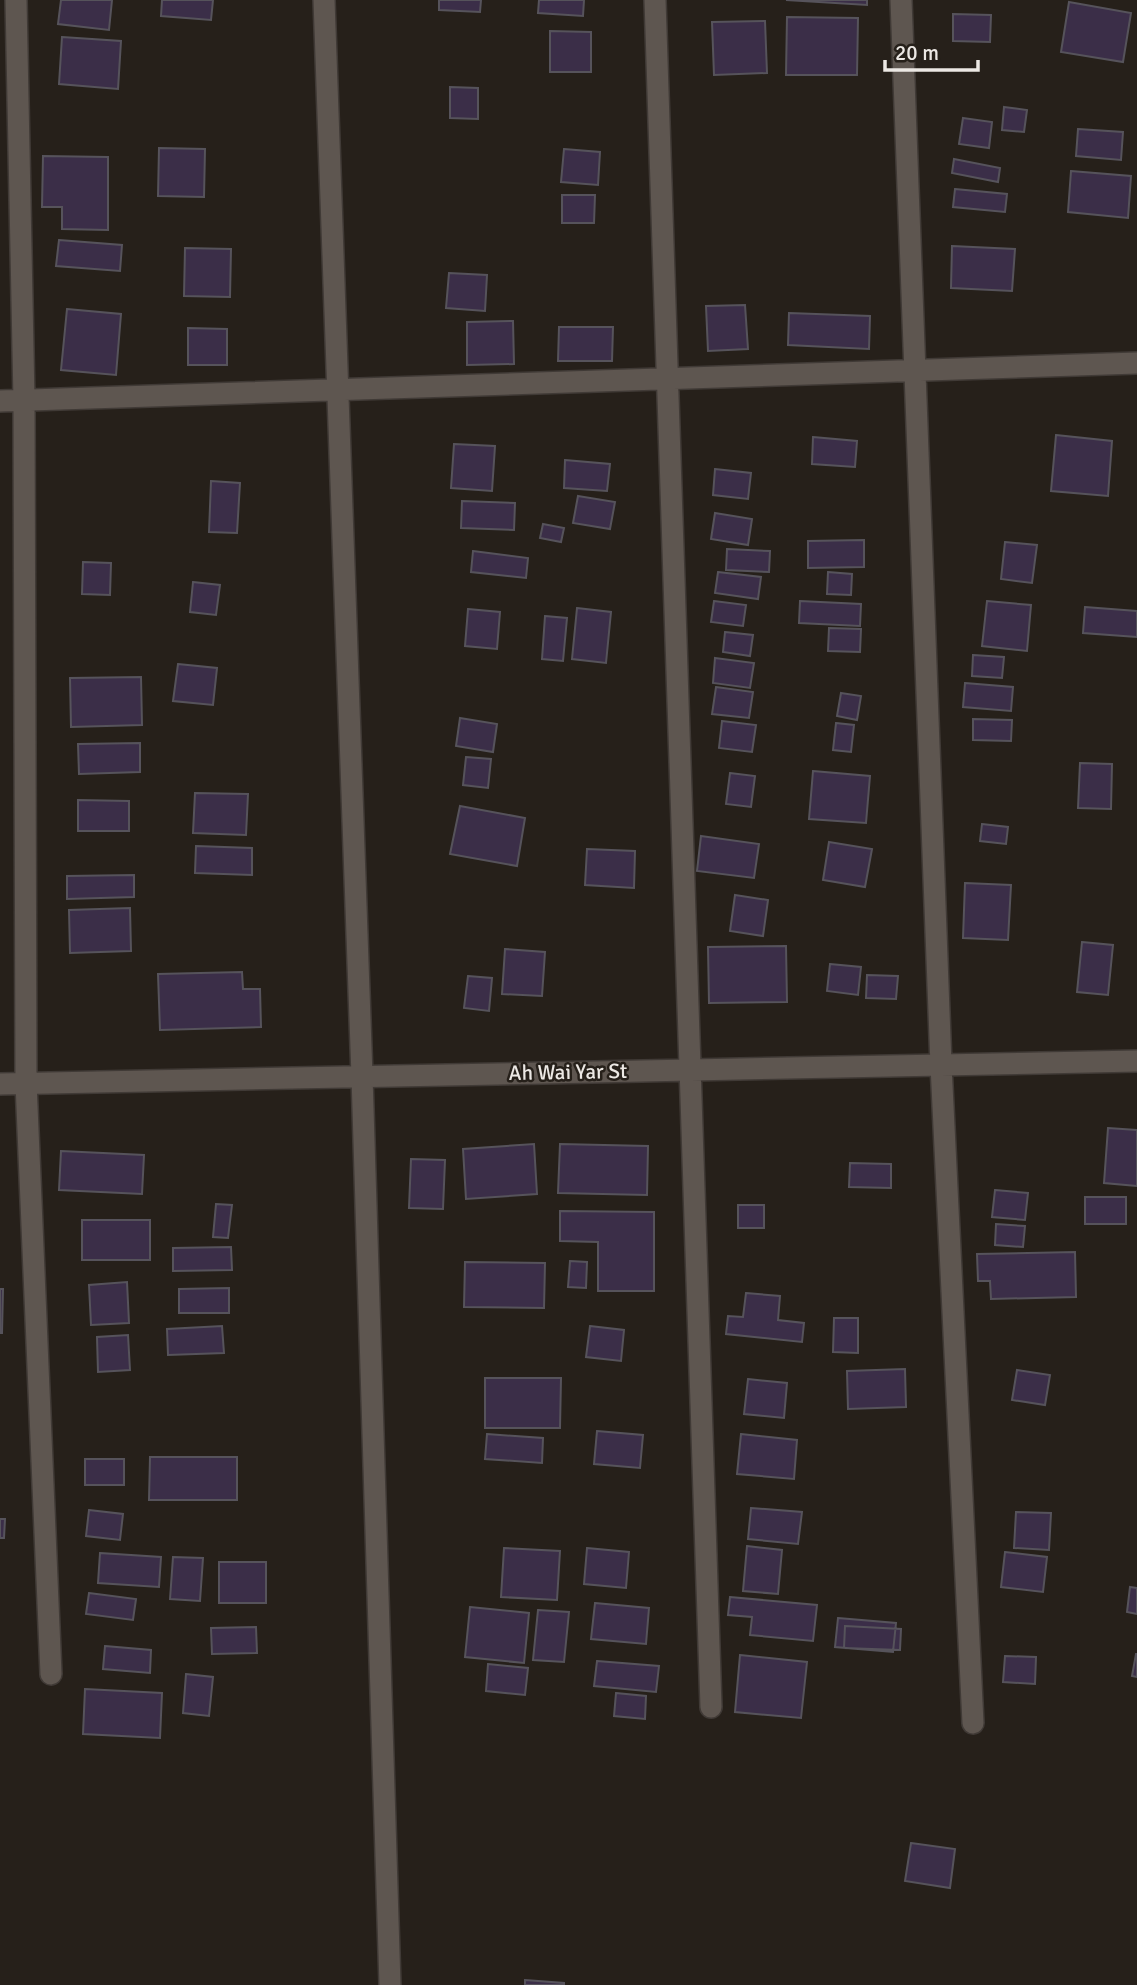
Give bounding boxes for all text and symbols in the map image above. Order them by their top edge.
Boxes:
scale bar [885,28,978,72]
text: 20 m [895,40,939,66]
street label: Ah Wai Yar St [508,1058,628,1086]

